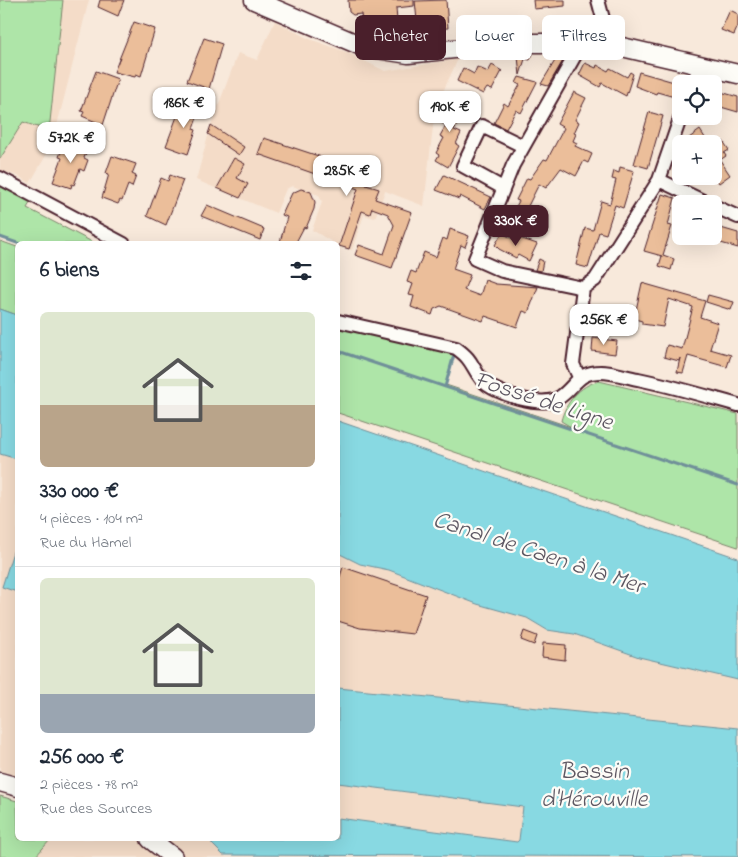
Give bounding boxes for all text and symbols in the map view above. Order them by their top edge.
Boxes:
chip: Acheter [355,15,446,60]
chip: Louer [456,15,532,60]
chip: Filtres [542,15,625,60]
map controls [672,75,722,245]
button: locate [672,75,722,125]
pin: 186K € [143,86,225,129]
pin: 190K € [409,90,491,133]
text: 186K € [163,91,205,115]
text: 190K € [430,95,470,119]
pin: 572K € [30,121,112,164]
text: 572K € [48,126,94,150]
button: + [672,135,722,185]
pin: 285K € [306,154,388,197]
text: 285K € [324,159,370,183]
button: − [672,195,722,245]
pin: 330K € [475,204,557,247]
text: 330K € [494,209,538,233]
text: 6 biens [40,256,100,286]
icon: filters [287,257,315,285]
pin: 256K € [563,304,645,346]
text: 256K € [580,308,628,332]
icon: home [133,345,223,435]
water label: Fossé de Ligne [469,363,618,441]
text: 330 000 € [40,477,119,507]
water label: Canal de Caen à la Mer [428,503,650,605]
text: 4 pièces · 104 m² [40,507,143,531]
text: Rue du Hamel [40,531,131,555]
icon: home [133,610,223,700]
text: 256 000 € [40,743,124,773]
water label: Bassin d'Hérouville [541,755,649,818]
text: 2 pièces · 78 m² [40,773,138,797]
text: Rue des Sources [40,797,153,821]

